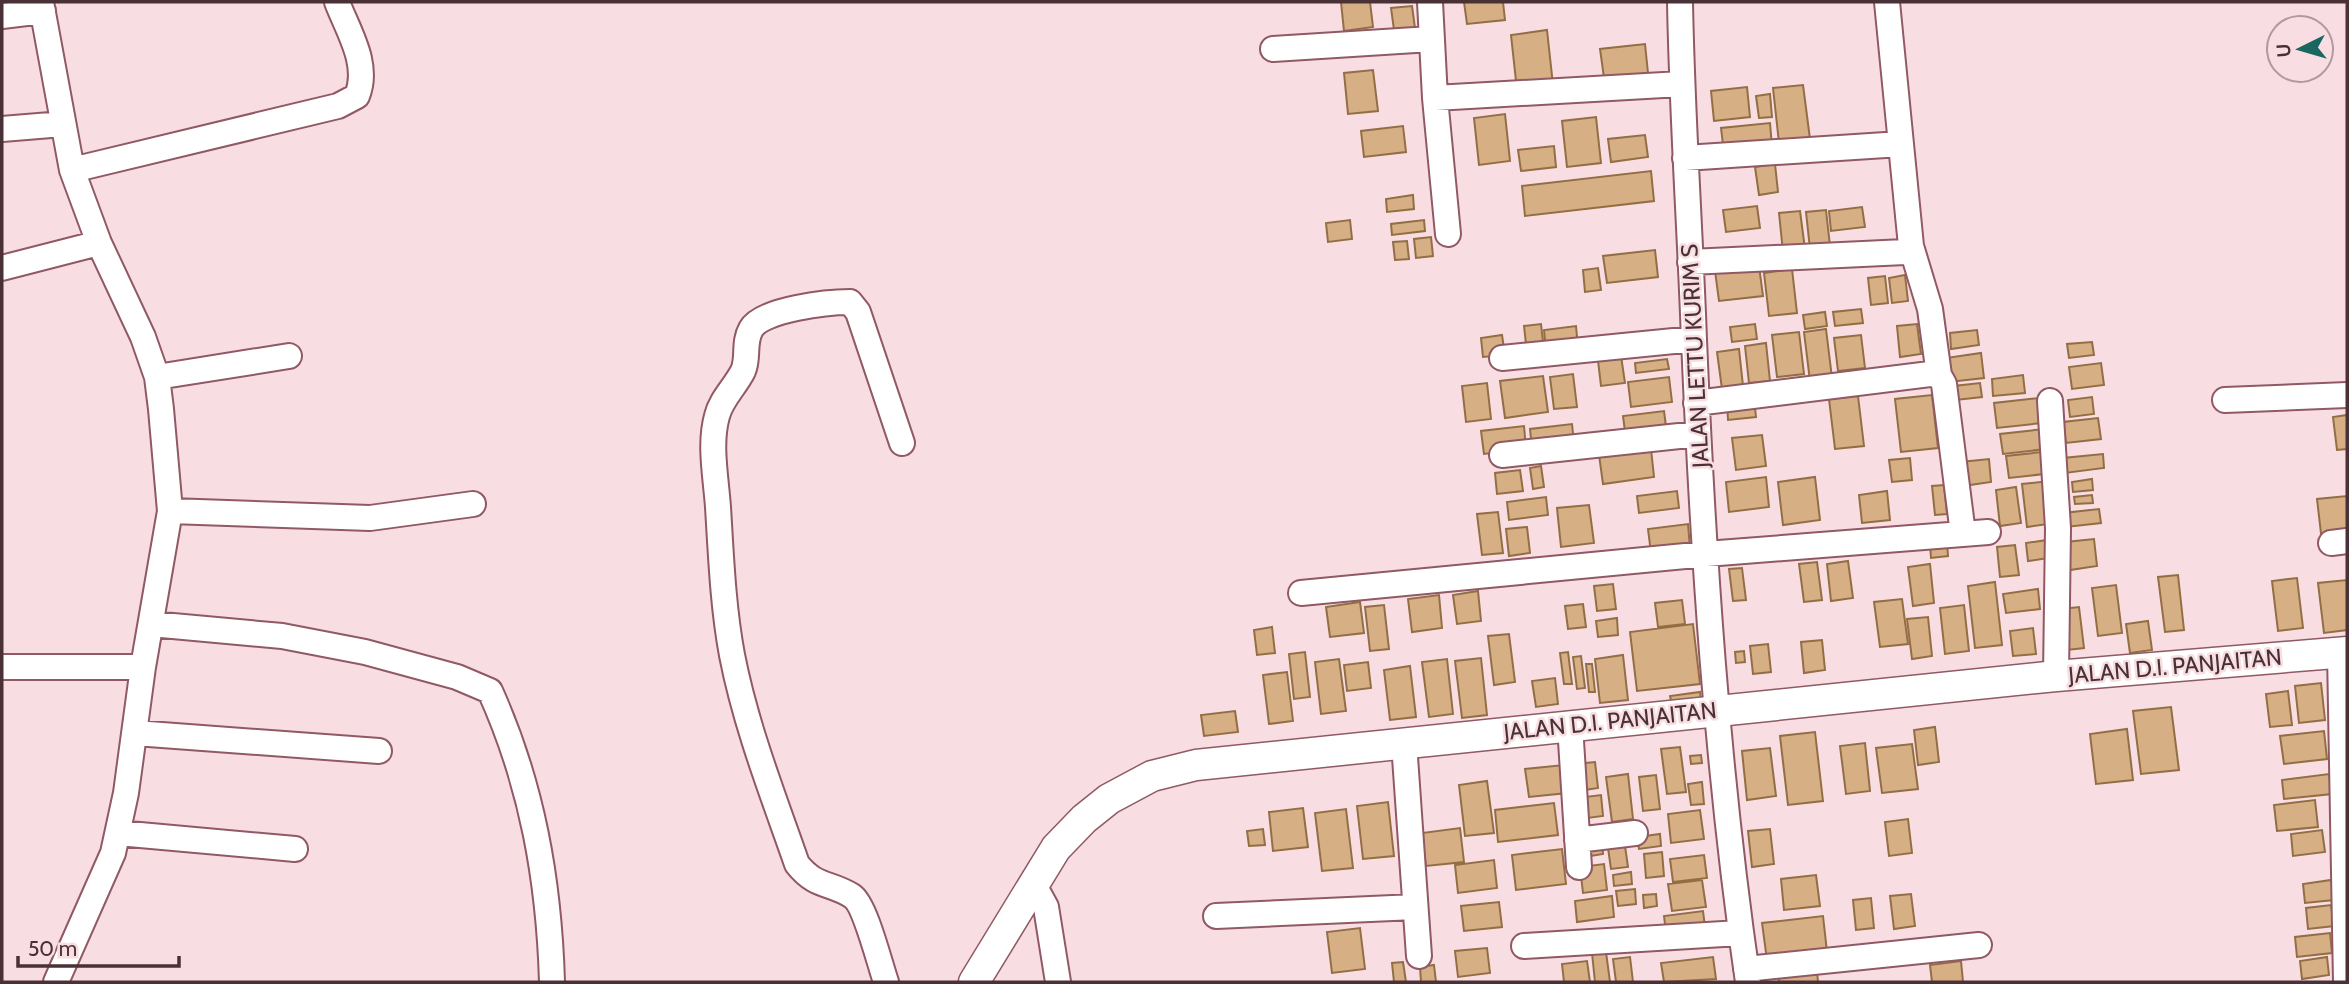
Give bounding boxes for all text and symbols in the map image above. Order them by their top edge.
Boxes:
north arrow [2265,14,2335,84]
text: U [2272,43,2296,58]
street label: JALAN LETTU KURIM S [1675,243,1715,470]
street label: JALAN D.I. PANJAITAN [2066,643,2283,689]
street label: JALAN D.I. PANJAITAN [1501,696,1718,746]
scale bar [18,925,178,969]
text: 50 m [28,936,77,961]

